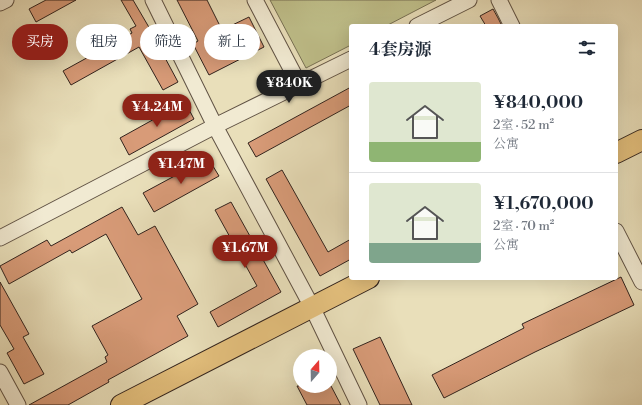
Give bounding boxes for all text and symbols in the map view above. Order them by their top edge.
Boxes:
chip: 买房 [12,24,68,60]
chip: 租房 [76,24,132,60]
chip: 筛选 [140,24,196,60]
chip: 新上 [204,24,260,60]
icon: filters [576,37,598,59]
text: 4套房源 [369,39,431,61]
pin: ¥840K [261,70,317,104]
text: ¥840K [265,75,313,91]
text: ¥840,000 [493,92,583,114]
pin: ¥4.24M [124,94,190,128]
icon: home [401,98,449,146]
text: ¥4.24M [131,99,183,115]
text: 2室 · 52 m² [493,117,554,133]
text: 公寓 [493,136,519,152]
pin: ¥1.47M [148,151,214,185]
text: ¥1.47M [157,156,205,172]
text: ¥1,670,000 [493,193,594,215]
icon: home [401,199,449,247]
text: 2室 · 70 m² [493,218,554,234]
pin: ¥1.67M [212,235,278,269]
text: 公寓 [493,237,519,253]
text: ¥1.67M [221,240,269,256]
north arrow [293,349,337,393]
map controls [293,349,337,393]

